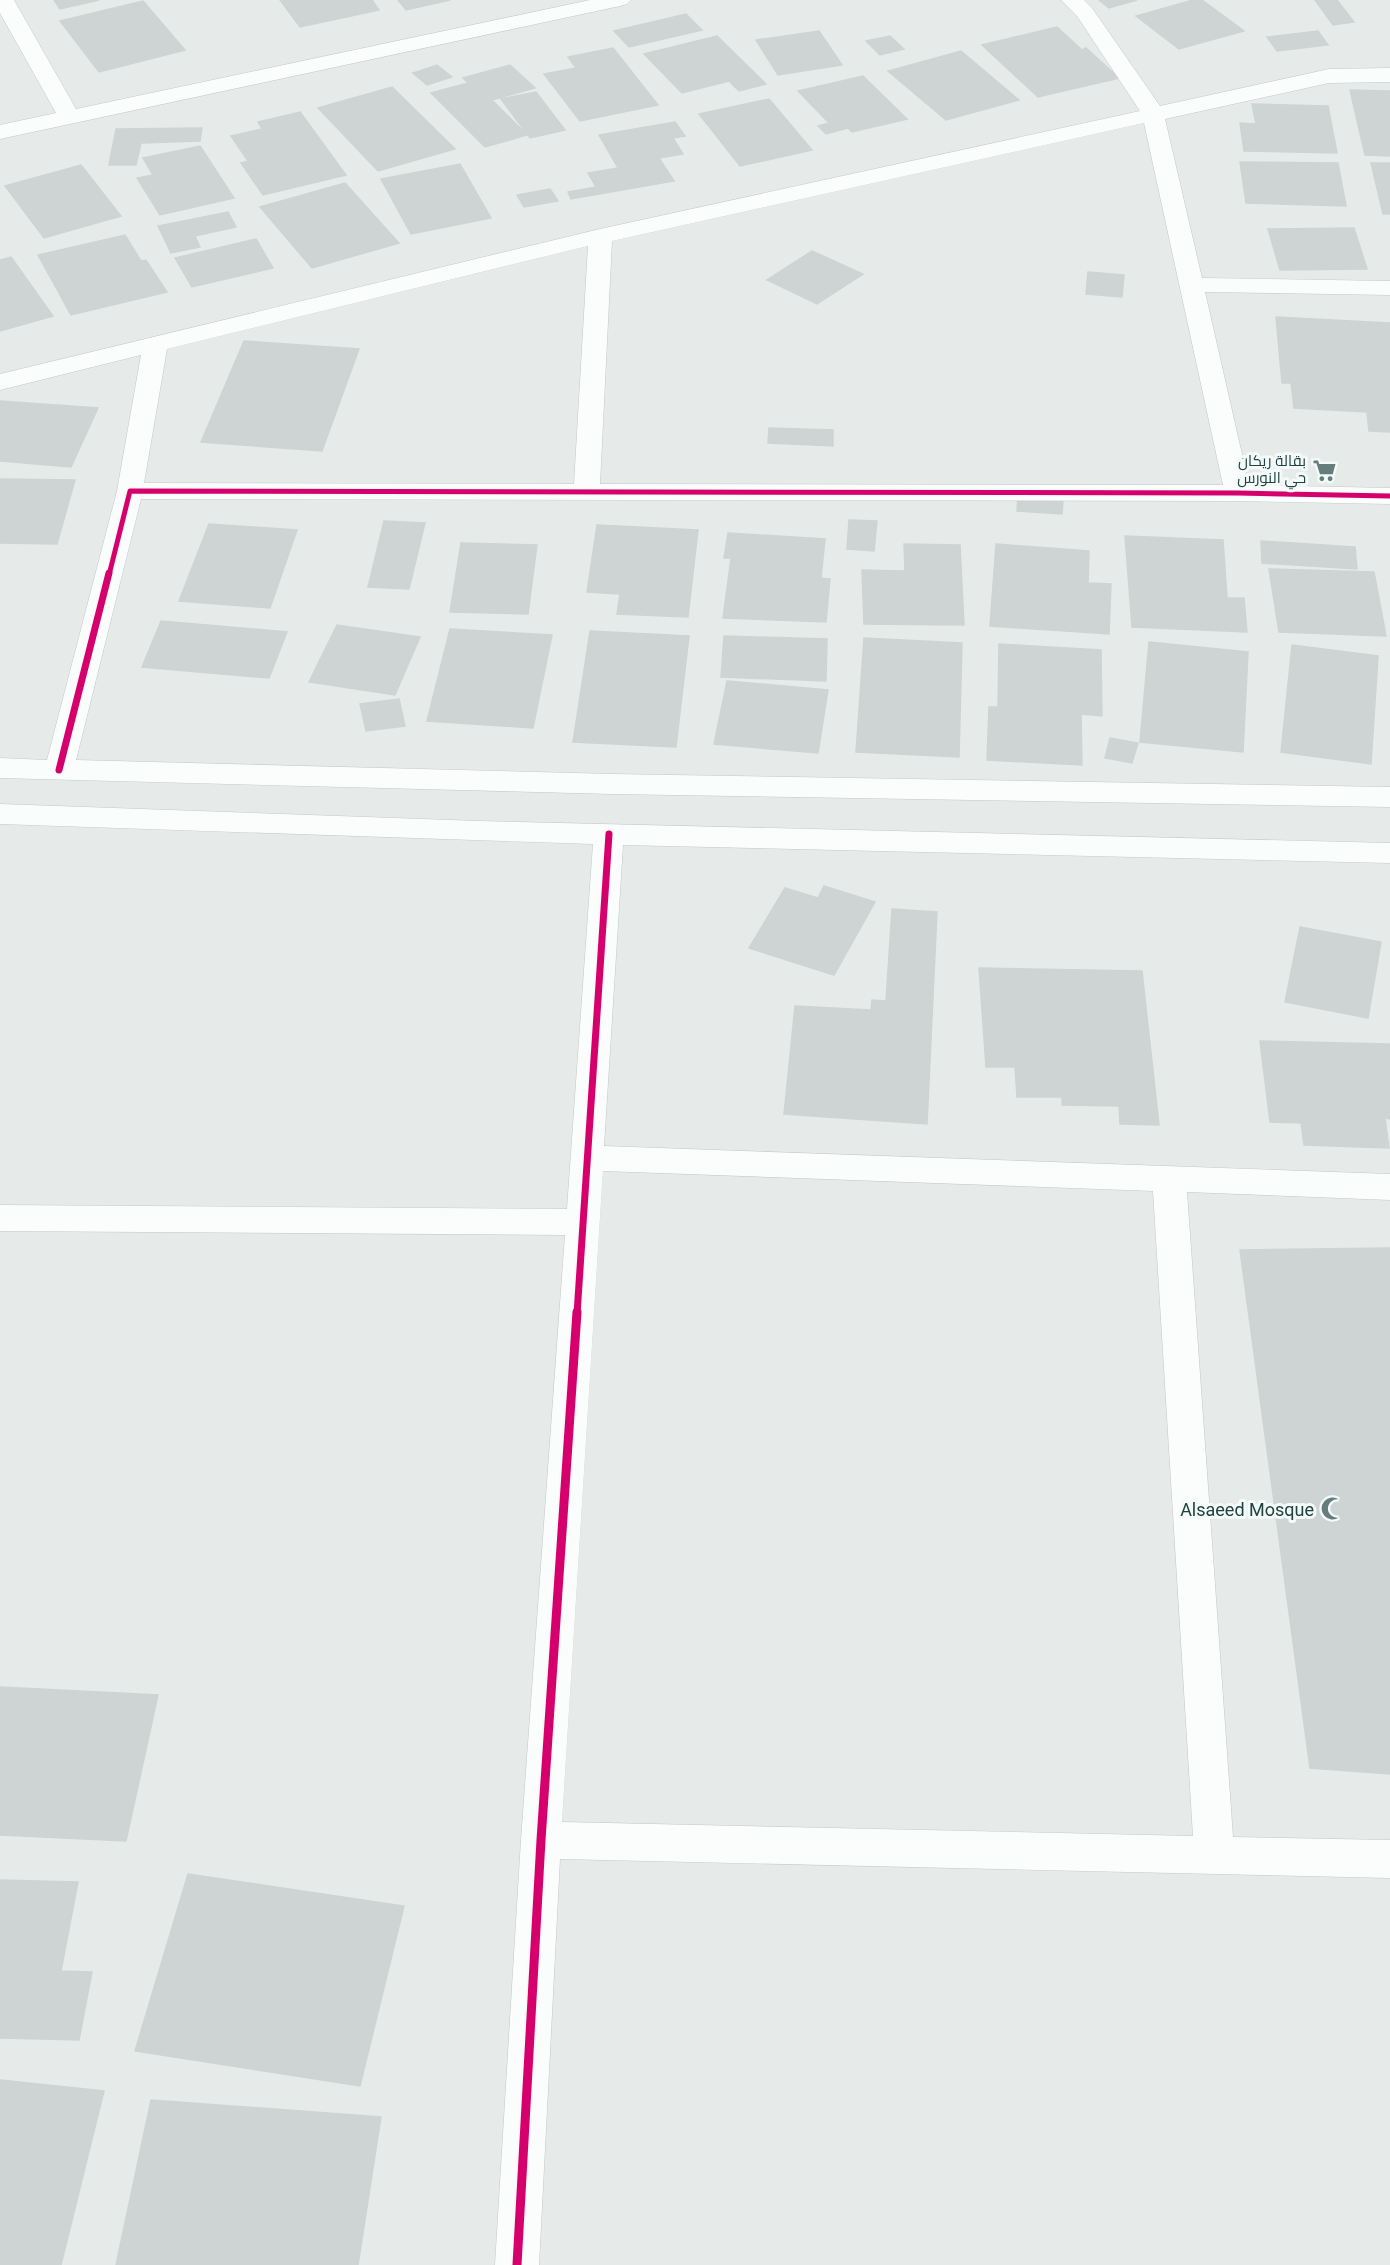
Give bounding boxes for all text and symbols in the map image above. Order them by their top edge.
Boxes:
place label: بقالة ريكان حي النورس [1237,452,1306,490]
supermarket icon: بقالة ريكان حي النورس [1311,457,1337,483]
mosque icon: Alsaeed Mosque [1319,1496,1345,1522]
place label: Alsaeed Mosque [1180,1499,1314,1520]

